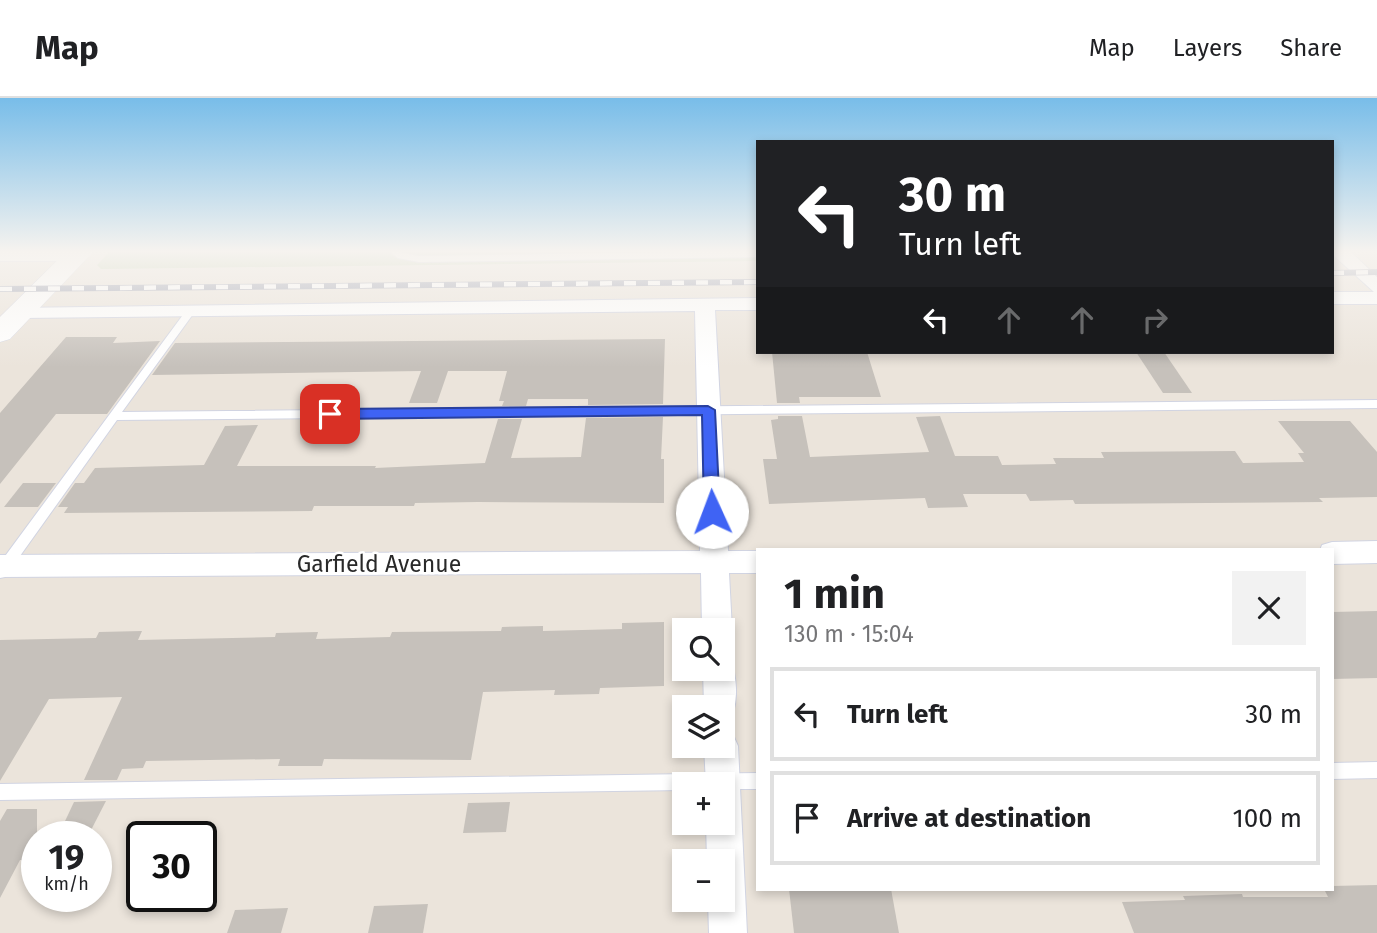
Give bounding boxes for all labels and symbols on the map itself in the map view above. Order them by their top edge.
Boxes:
pin [300,384,360,444]
position arrow [675,475,749,549]
street label: Garfield Avenue [297,550,461,578]
speed limit sign: 30 [126,821,217,912]

